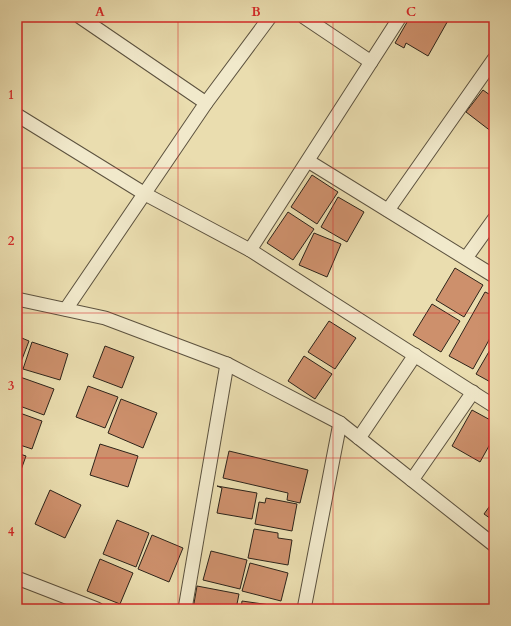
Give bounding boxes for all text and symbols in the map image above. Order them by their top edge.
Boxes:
text: A [95,3,105,21]
text: B [251,3,261,21]
text: C [406,3,416,21]
text: 1 [8,86,14,104]
text: 2 [8,232,15,250]
text: 3 [8,377,15,395]
text: 4 [8,523,15,541]

